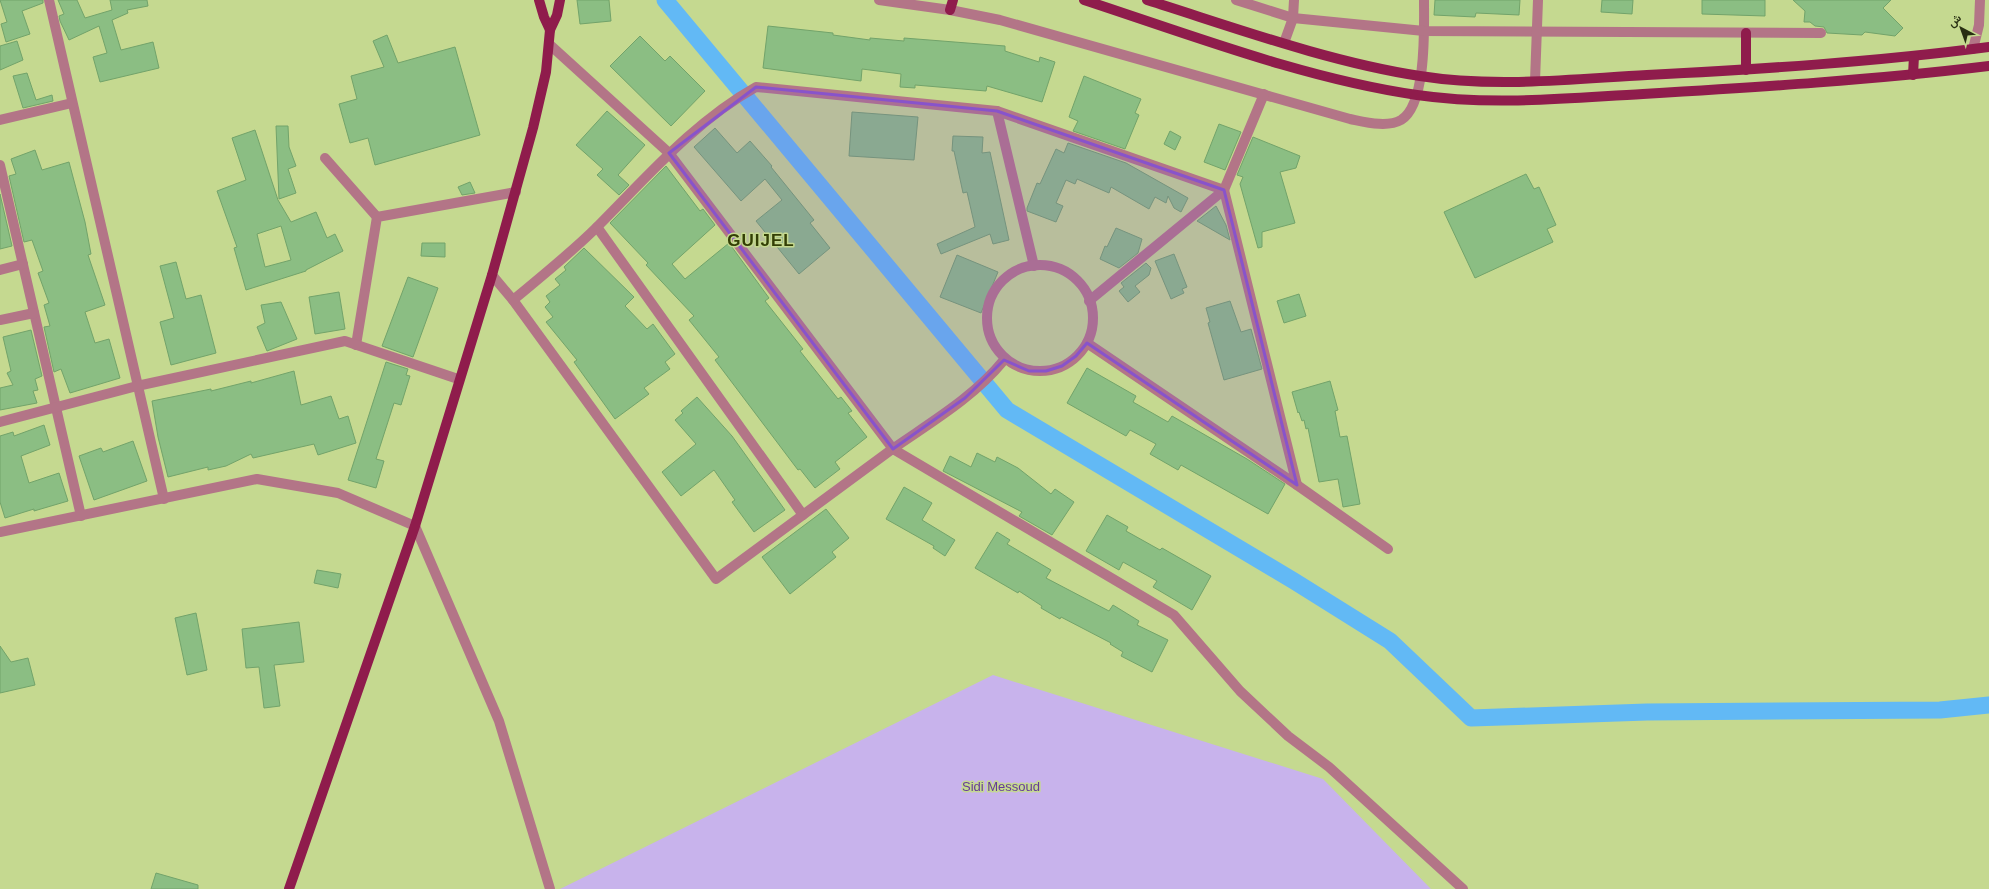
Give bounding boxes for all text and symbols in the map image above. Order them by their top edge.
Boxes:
north arrow [1941,8,1981,48]
text: ش [1946,12,1964,30]
district label: GUIJEL [727,231,795,250]
park label: Sidi Messoud [962,779,1040,794]

